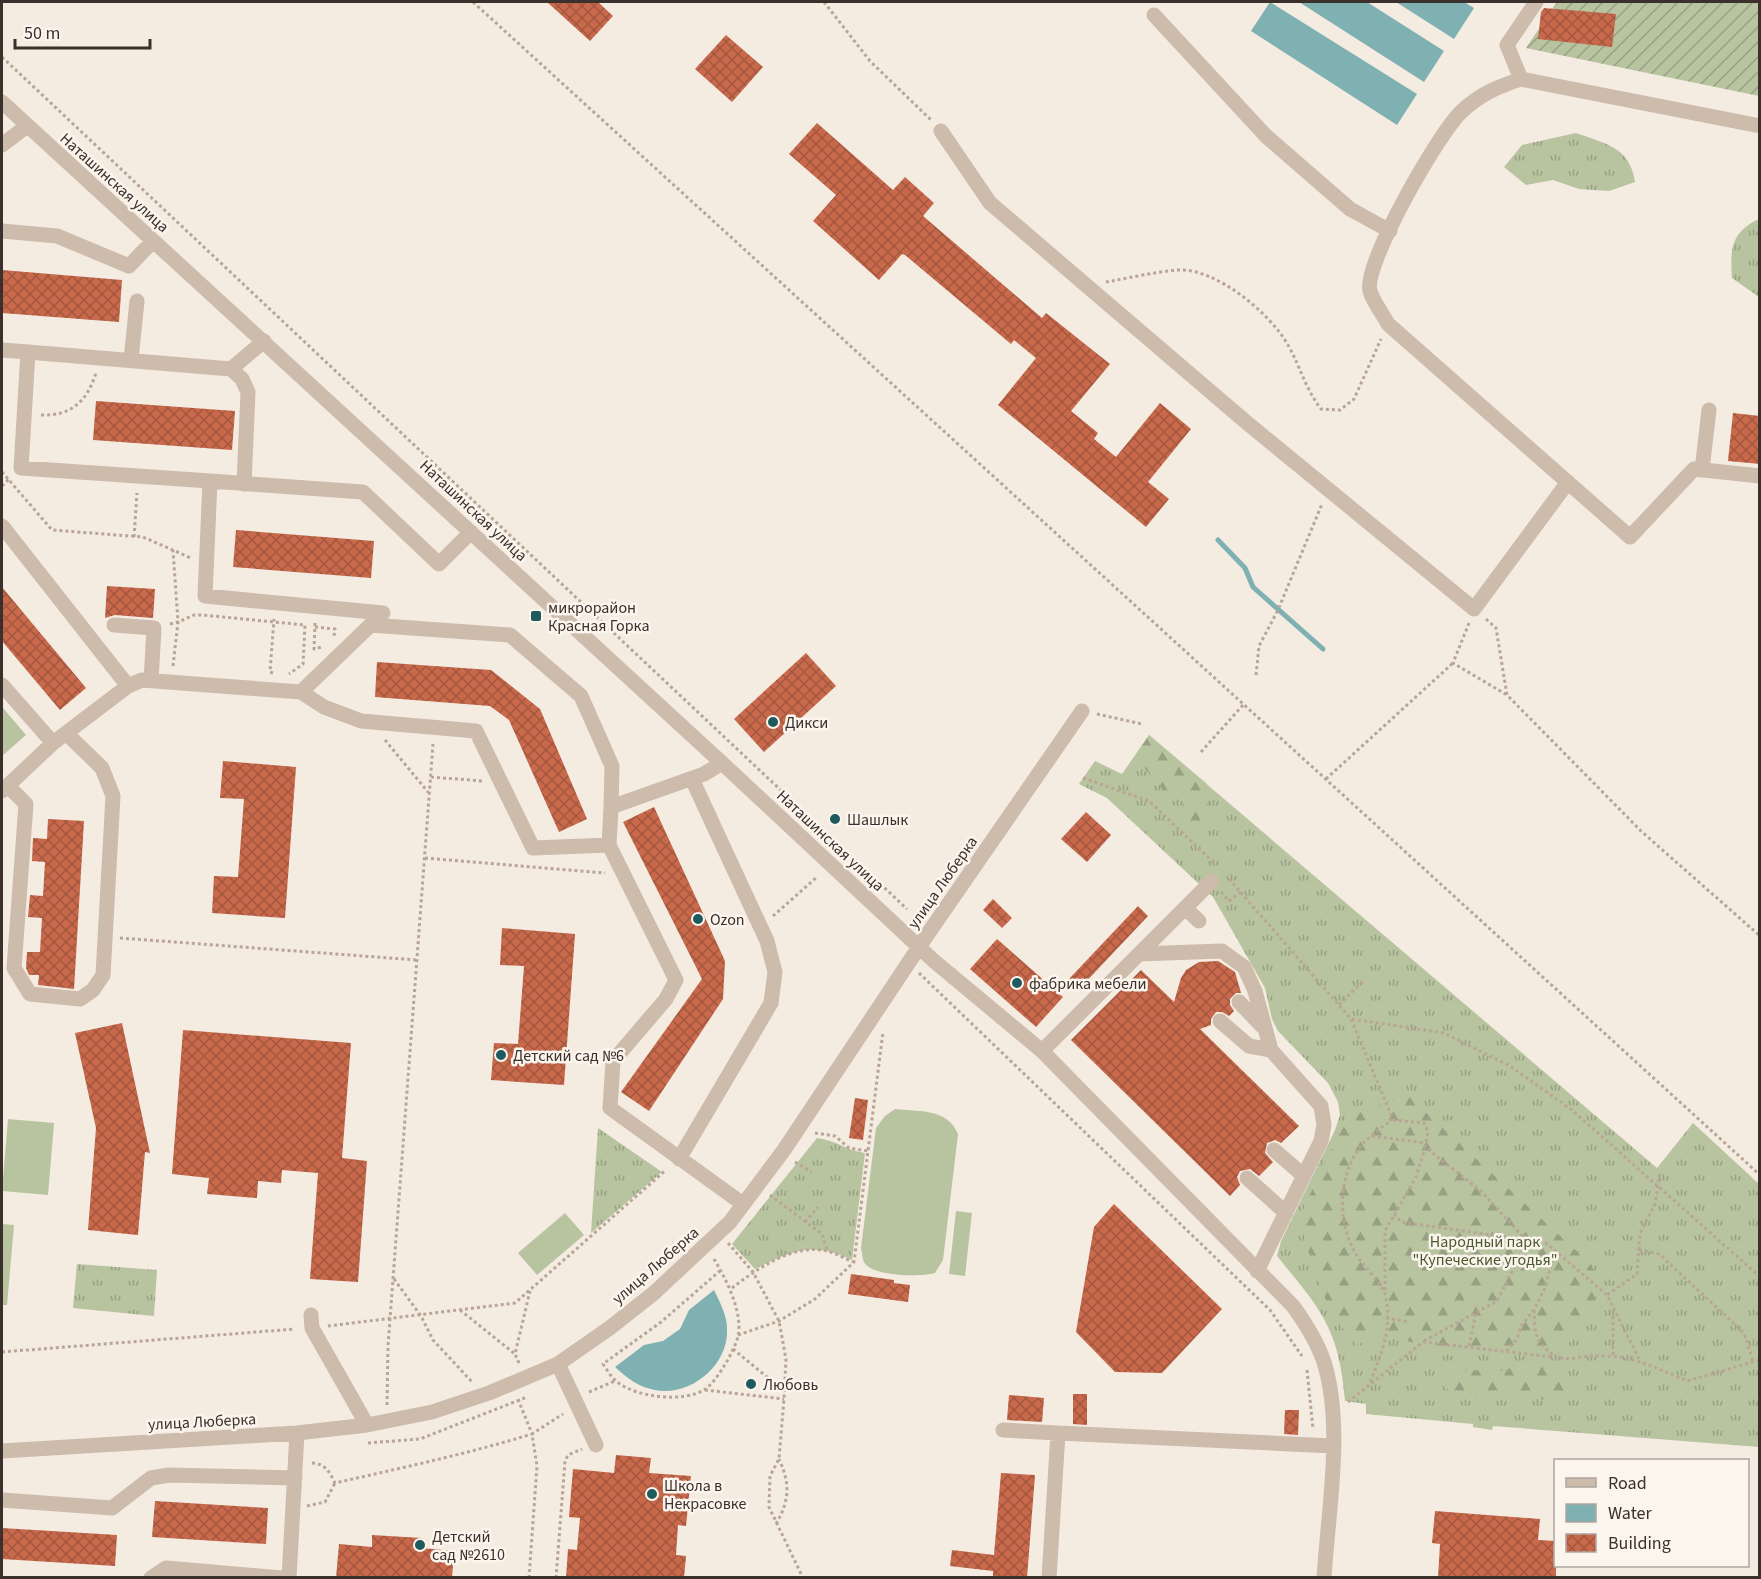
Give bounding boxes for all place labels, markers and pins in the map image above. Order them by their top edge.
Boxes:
place label: микрорайон Красная Горка [548,597,649,637]
marker: микрорайон Красная Горка [529,609,543,623]
place label: Дикси [785,712,828,734]
marker: Дикси [766,715,780,729]
place label: Шашлык [847,809,908,831]
marker: Шашлык [828,812,842,826]
place label: Ozon [710,909,745,931]
marker: Ozon [691,912,705,926]
place label: фабрика мебели [1029,973,1146,995]
marker: фабрика мебели [1010,976,1024,990]
place label: Детский сад №6 [513,1045,624,1067]
marker: Детский сад №6 [494,1048,508,1062]
place label: Любовь [763,1374,818,1396]
marker: Любовь [744,1377,758,1391]
place label: Школа в Некрасовке [664,1475,746,1515]
marker: Школа в Некрасовке [645,1487,659,1501]
place label: Детский сад №2610 [432,1526,505,1566]
marker: Детский сад №2610 [413,1538,427,1552]

